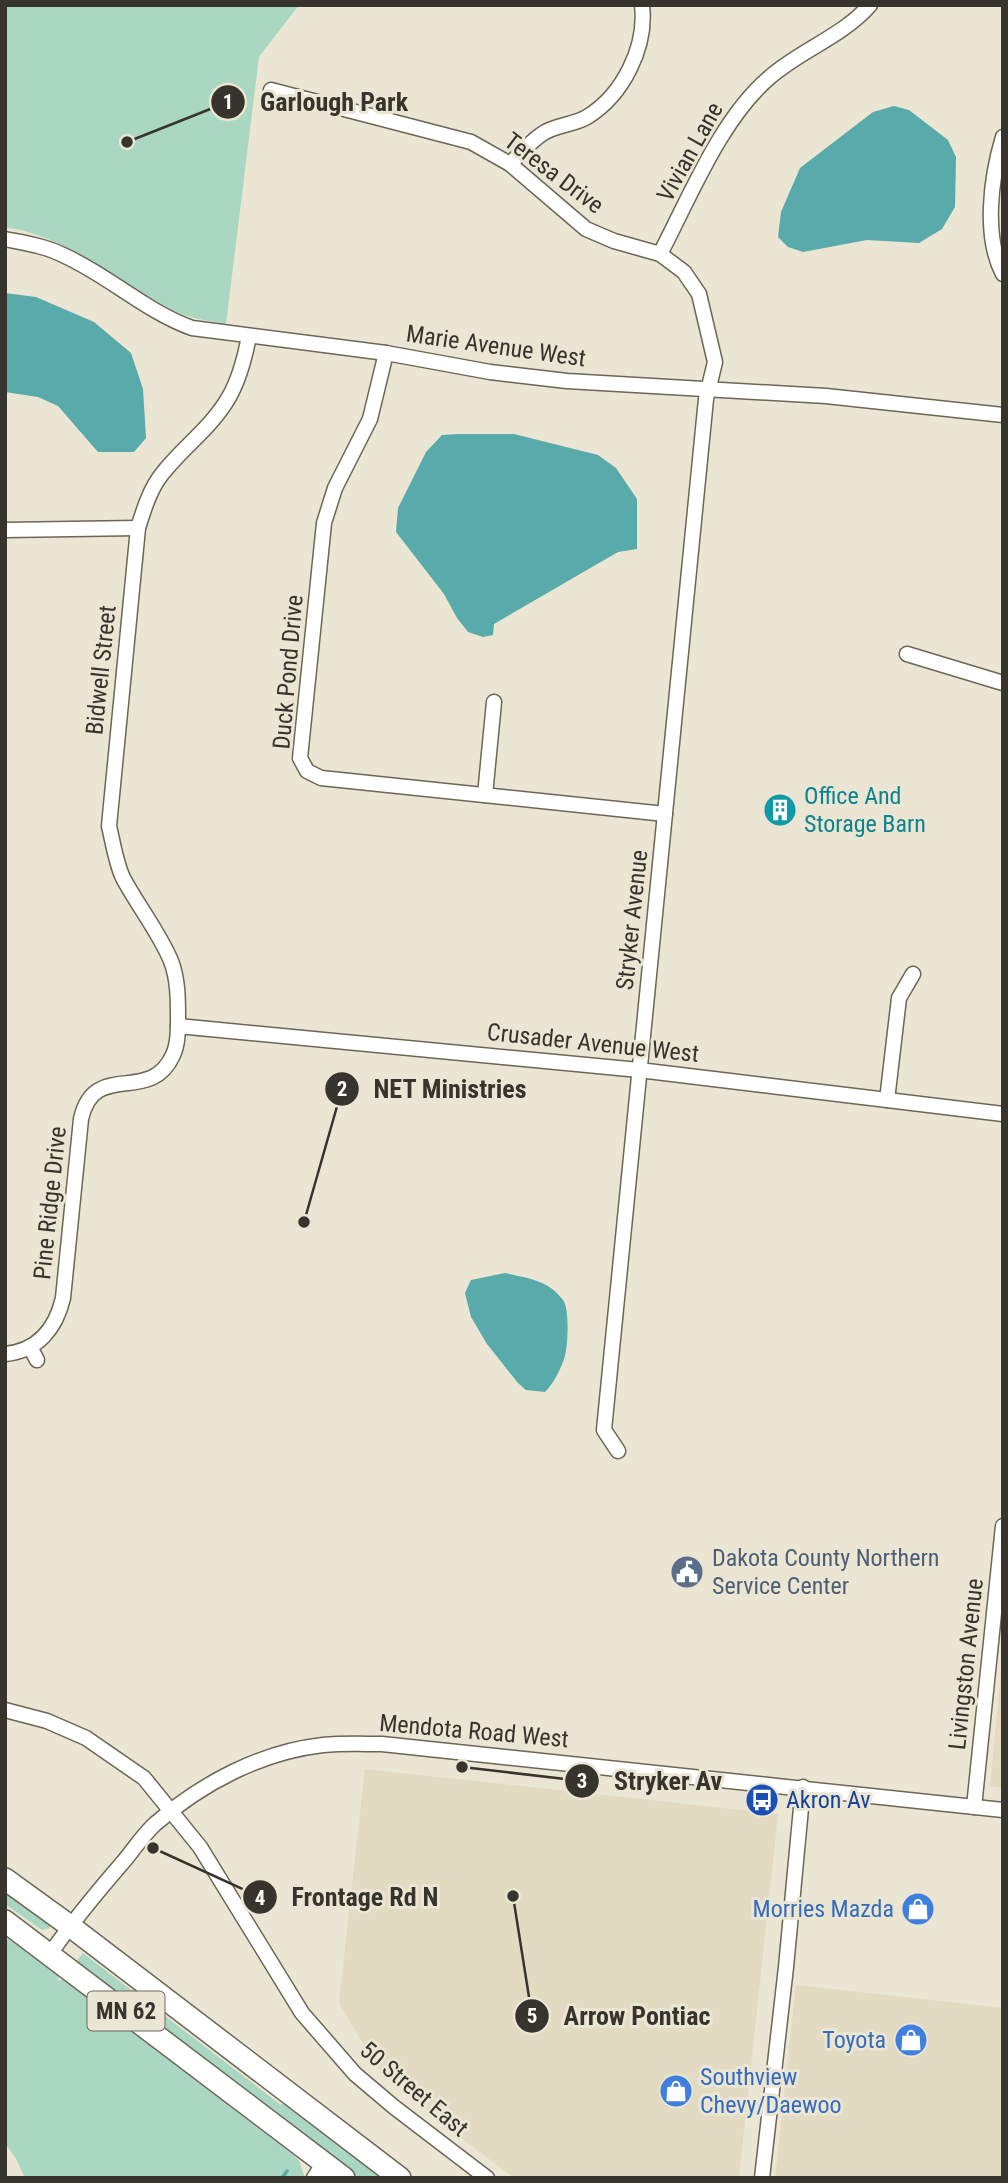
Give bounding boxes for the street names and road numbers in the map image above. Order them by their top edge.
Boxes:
street label: Vivian Lane [651,97,729,207]
street label: Teresa Drive [499,127,609,219]
street label: Marie Avenue West [404,320,588,372]
street label: Duck Pond Drive [267,594,309,750]
street label: Bidwell Street [80,604,122,736]
street label: Stryker Avenue [611,849,653,991]
street label: Crusader Avenue West [486,1018,700,1068]
street label: Pine Ridge Drive [28,1125,72,1281]
street label: Livingston Avenue [943,1577,989,1751]
street label: Mendota Road West [378,1709,570,1753]
road number: MN 62 [88,1992,164,2030]
street label: 50 Street East [354,2036,474,2142]

